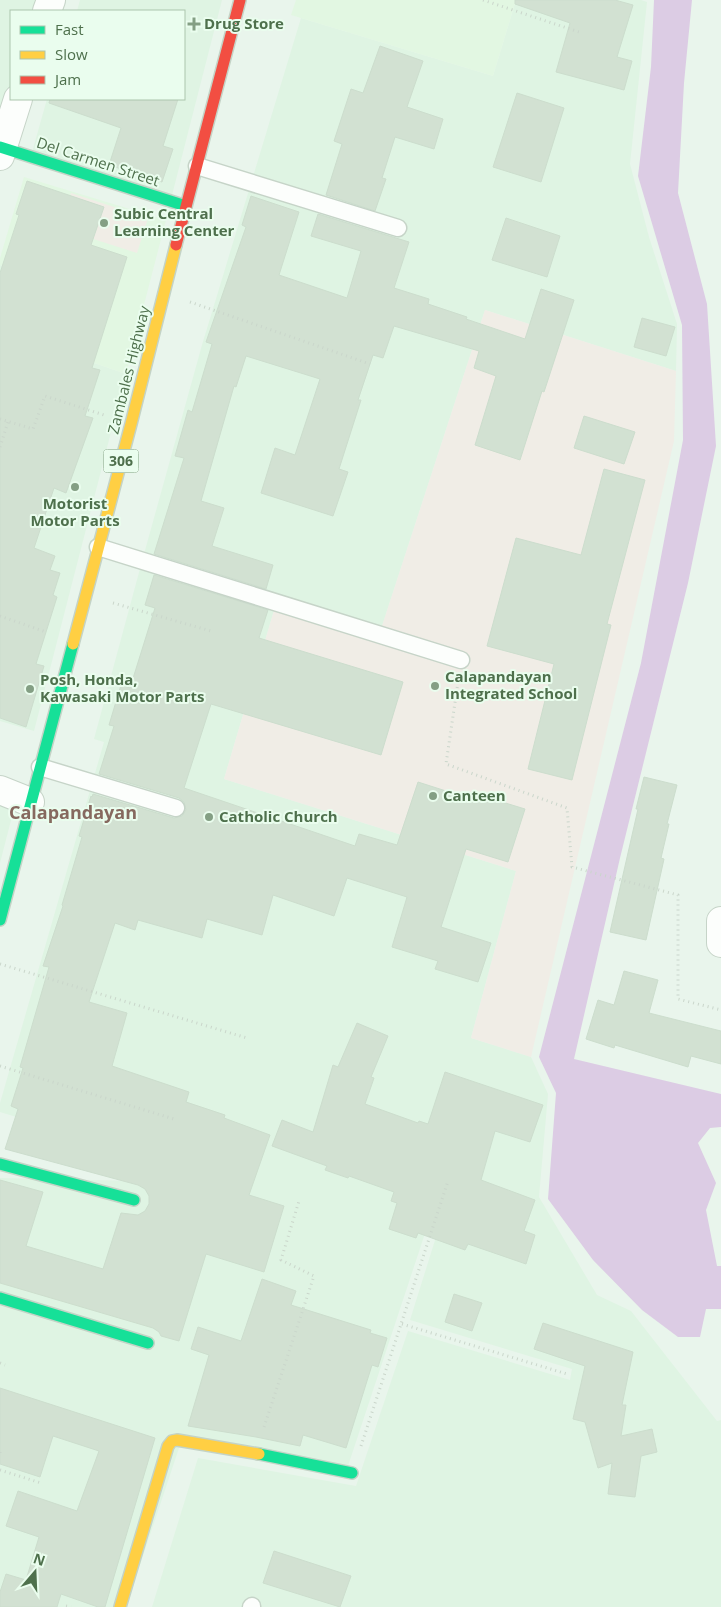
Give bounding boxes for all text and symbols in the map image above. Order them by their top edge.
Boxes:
legend [10,10,185,100]
place label: Drug Store [204,13,284,33]
marker: Drug Store [188,18,200,30]
text: Fast [55,19,84,39]
text: Slow [55,44,88,64]
text: Jam [53,69,81,89]
street label: Del Carmen Street [34,132,162,190]
place label: Subic Central Learning Center [114,203,235,240]
marker: Subic Central Learning Center [98,217,110,229]
street label: Zambales Highway [102,303,154,436]
road number: 306 [104,450,138,472]
marker: Motorist Motor Parts [69,481,81,493]
place label: Motorist Motor Parts [30,493,120,530]
place label: Calapandayan Integrated School [445,666,577,703]
place label: Posh, Honda, Kawasaki Motor Parts [40,669,204,706]
marker: Calapandayan Integrated School [429,680,441,692]
marker: Posh, Honda, Kawasaki Motor Parts [24,683,36,695]
place label: Canteen [443,785,506,805]
marker: Canteen [427,790,439,802]
district label: Calapandayan [9,800,137,824]
place label: Catholic Church [219,806,338,826]
marker: Catholic Church [203,811,215,823]
north arrow [10,1547,60,1597]
text: N [31,1548,48,1570]

